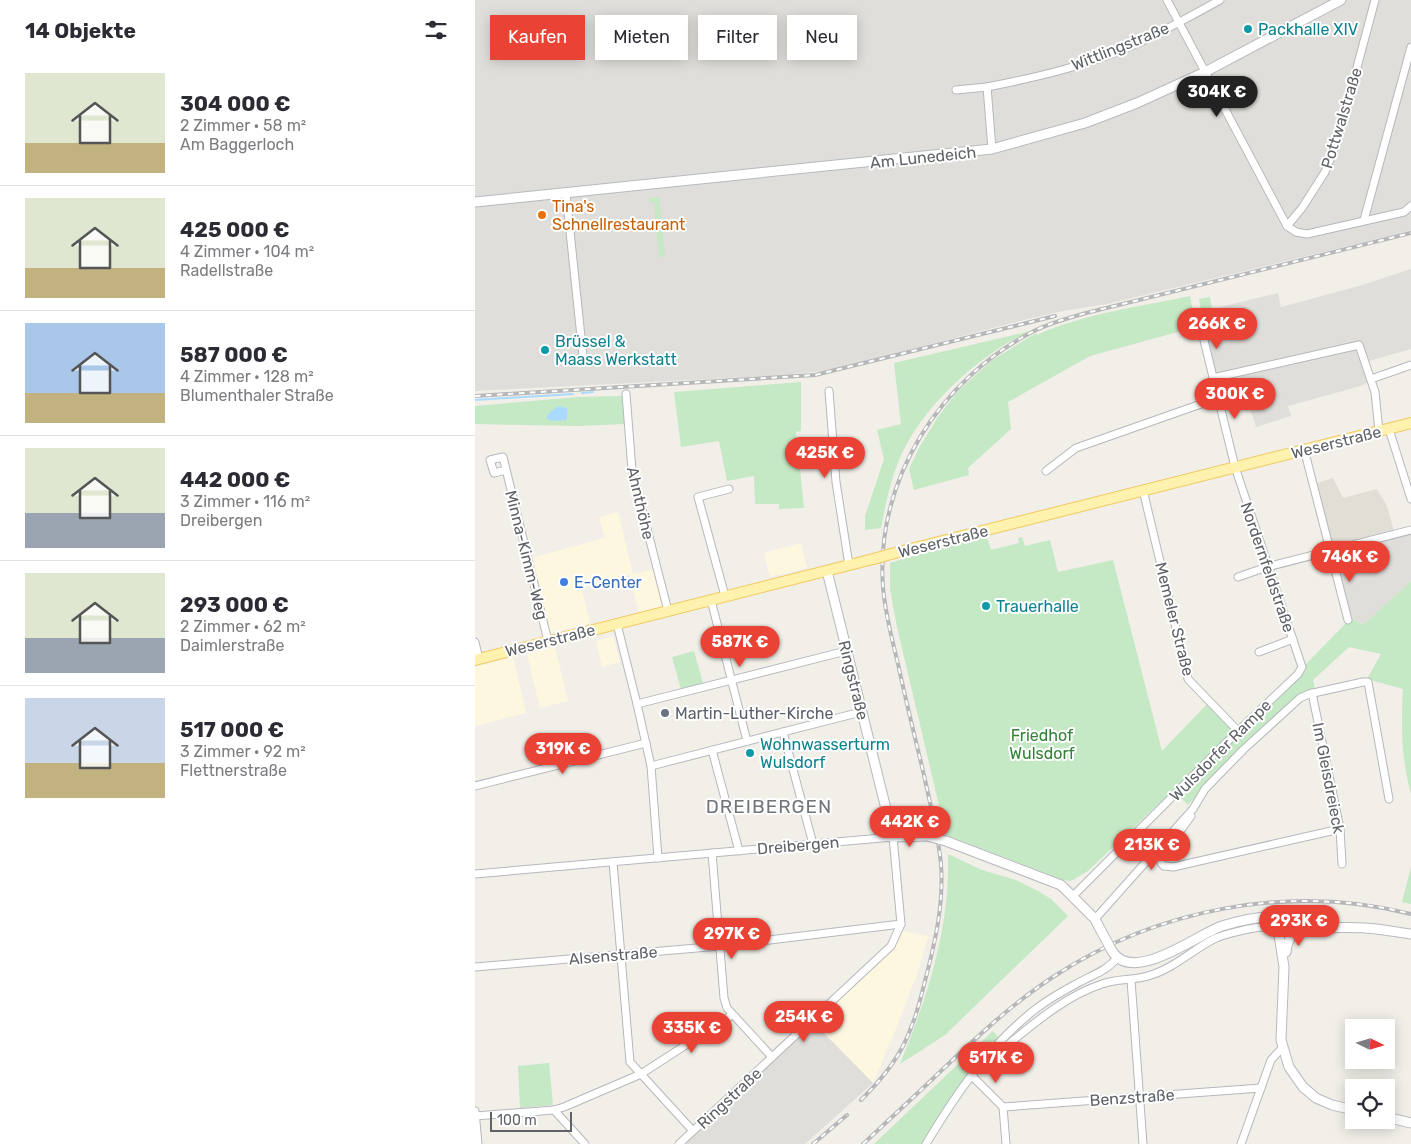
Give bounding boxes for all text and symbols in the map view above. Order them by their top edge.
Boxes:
chip: Kaufen [490,15,585,60]
chip: Mieten [595,15,688,60]
chip: Filter [698,15,777,60]
chip: Neu [787,15,857,60]
icon: filters [422,16,450,44]
text: 14 Objekte [25,18,136,43]
street label: Wittlingstraße [1069,18,1172,75]
place label: Packhalle XIV [1258,20,1358,39]
marker: Packhalle XIV [1242,23,1254,35]
street label: Pottwalstraße [1317,65,1366,171]
pin: 304K € [1176,76,1258,118]
text: 304K € [1188,82,1246,101]
text: 304 000 € [180,91,291,116]
icon: home [65,93,125,153]
text: 2 Zimmer · 58 m² [180,116,306,135]
text: Am Baggerloch [180,135,294,154]
street label: Am Lunedeich [869,142,977,173]
place label: Tina's Schnellrestaurant [552,197,685,234]
marker: Tina's Schnellrestaurant [536,209,548,221]
text: 425 000 € [180,217,290,242]
icon: home [65,218,125,278]
text: 4 Zimmer · 104 m² [180,242,314,261]
text: Radellstraße [180,261,273,280]
pin: 266K € [1176,308,1258,350]
text: 266K € [1188,314,1246,333]
place label: Brüssel & Maass Werkstatt [555,332,677,369]
text: 587 000 € [180,342,288,367]
icon: home [65,343,125,403]
marker: Brüssel & Maass Werkstatt [539,344,551,356]
text: 4 Zimmer · 128 m² [180,367,314,386]
pin: 300K € [1194,378,1276,420]
text: 300K € [1206,384,1264,403]
text: Blumenthaler Straße [180,386,334,405]
street label: Weserstraße [1289,422,1383,463]
pin: 425K € [784,436,866,479]
text: 425K € [796,443,854,462]
street label: Ahnthöhe [623,465,658,541]
text: 442 000 € [180,467,291,492]
icon: home [65,468,125,528]
street label: Minna-Kimm-Weg [501,488,552,622]
text: 3 Zimmer · 116 m² [180,492,310,511]
street label: Nordernfeldstraße [1236,500,1299,635]
text: Dreibergen [180,511,262,530]
street label: Weserstraße [896,521,990,562]
pin: 746K € [1309,540,1391,583]
text: 746K € [1322,547,1378,566]
street label: Memeler Straße [1151,560,1198,678]
place label: E-Center [574,573,642,592]
marker: E-Center [558,576,570,588]
text: 293 000 € [180,592,289,617]
icon: home [65,593,125,653]
place label: Trauerhalle [996,597,1079,616]
marker: Trauerhalle [980,600,992,612]
text: 2 Zimmer · 62 m² [180,617,306,636]
street label: Weserstraße [503,620,597,661]
pin: 587K € [699,626,781,668]
text: 587K € [712,632,768,651]
text: Daimlerstraße [180,636,284,655]
street label: Ringstraße [834,638,873,722]
street label: Wulsdorfer Rampe [1166,696,1275,805]
place label: Martin-Luther-Kirche [675,704,833,723]
marker: Martin-Luther-Kirche [659,707,671,719]
text: 517 000 € [180,717,284,742]
icon: home [65,718,125,778]
street label: Im Gleisdreieck [1308,721,1349,836]
park label: Friedhof Wulsdorf [1009,726,1075,763]
pin: 319K € [522,732,604,775]
place label: Wohnwasserturm Wulsdorf [760,735,890,772]
text: 319K € [535,739,591,758]
text: 3 Zimmer · 92 m² [180,742,306,761]
marker: Wohnwasserturm Wulsdorf [744,747,756,759]
text: Flettnerstraße [180,761,287,780]
district label: DREIBERGEN [706,795,832,818]
pin: 442K € [869,806,951,848]
text: 442K € [881,812,939,831]
pin: 213K € [1111,828,1193,871]
street label: Dreibergen [756,832,840,859]
text: 213K € [1124,835,1180,854]
pin: 293K € [1258,904,1340,947]
text: 293K € [1270,911,1328,930]
pin: 297K € [691,918,773,960]
text: 297K € [704,924,760,943]
street label: Alsenstraße [568,942,658,969]
pin: 254K € [763,1000,845,1043]
text: 254K € [775,1007,833,1026]
pin: 335K € [651,1012,733,1054]
text: 335K € [663,1018,721,1037]
north arrow [1345,1019,1395,1069]
map controls [1345,1019,1395,1129]
pin: 517K € [955,1042,1037,1084]
text: 517K € [969,1048,1023,1067]
street label: Ringstraße [693,1064,766,1133]
button: locate [1345,1079,1395,1129]
street label: Benzstraße [1089,1085,1175,1110]
scale bar [490,1109,573,1132]
text: 100 m [497,1112,537,1129]

